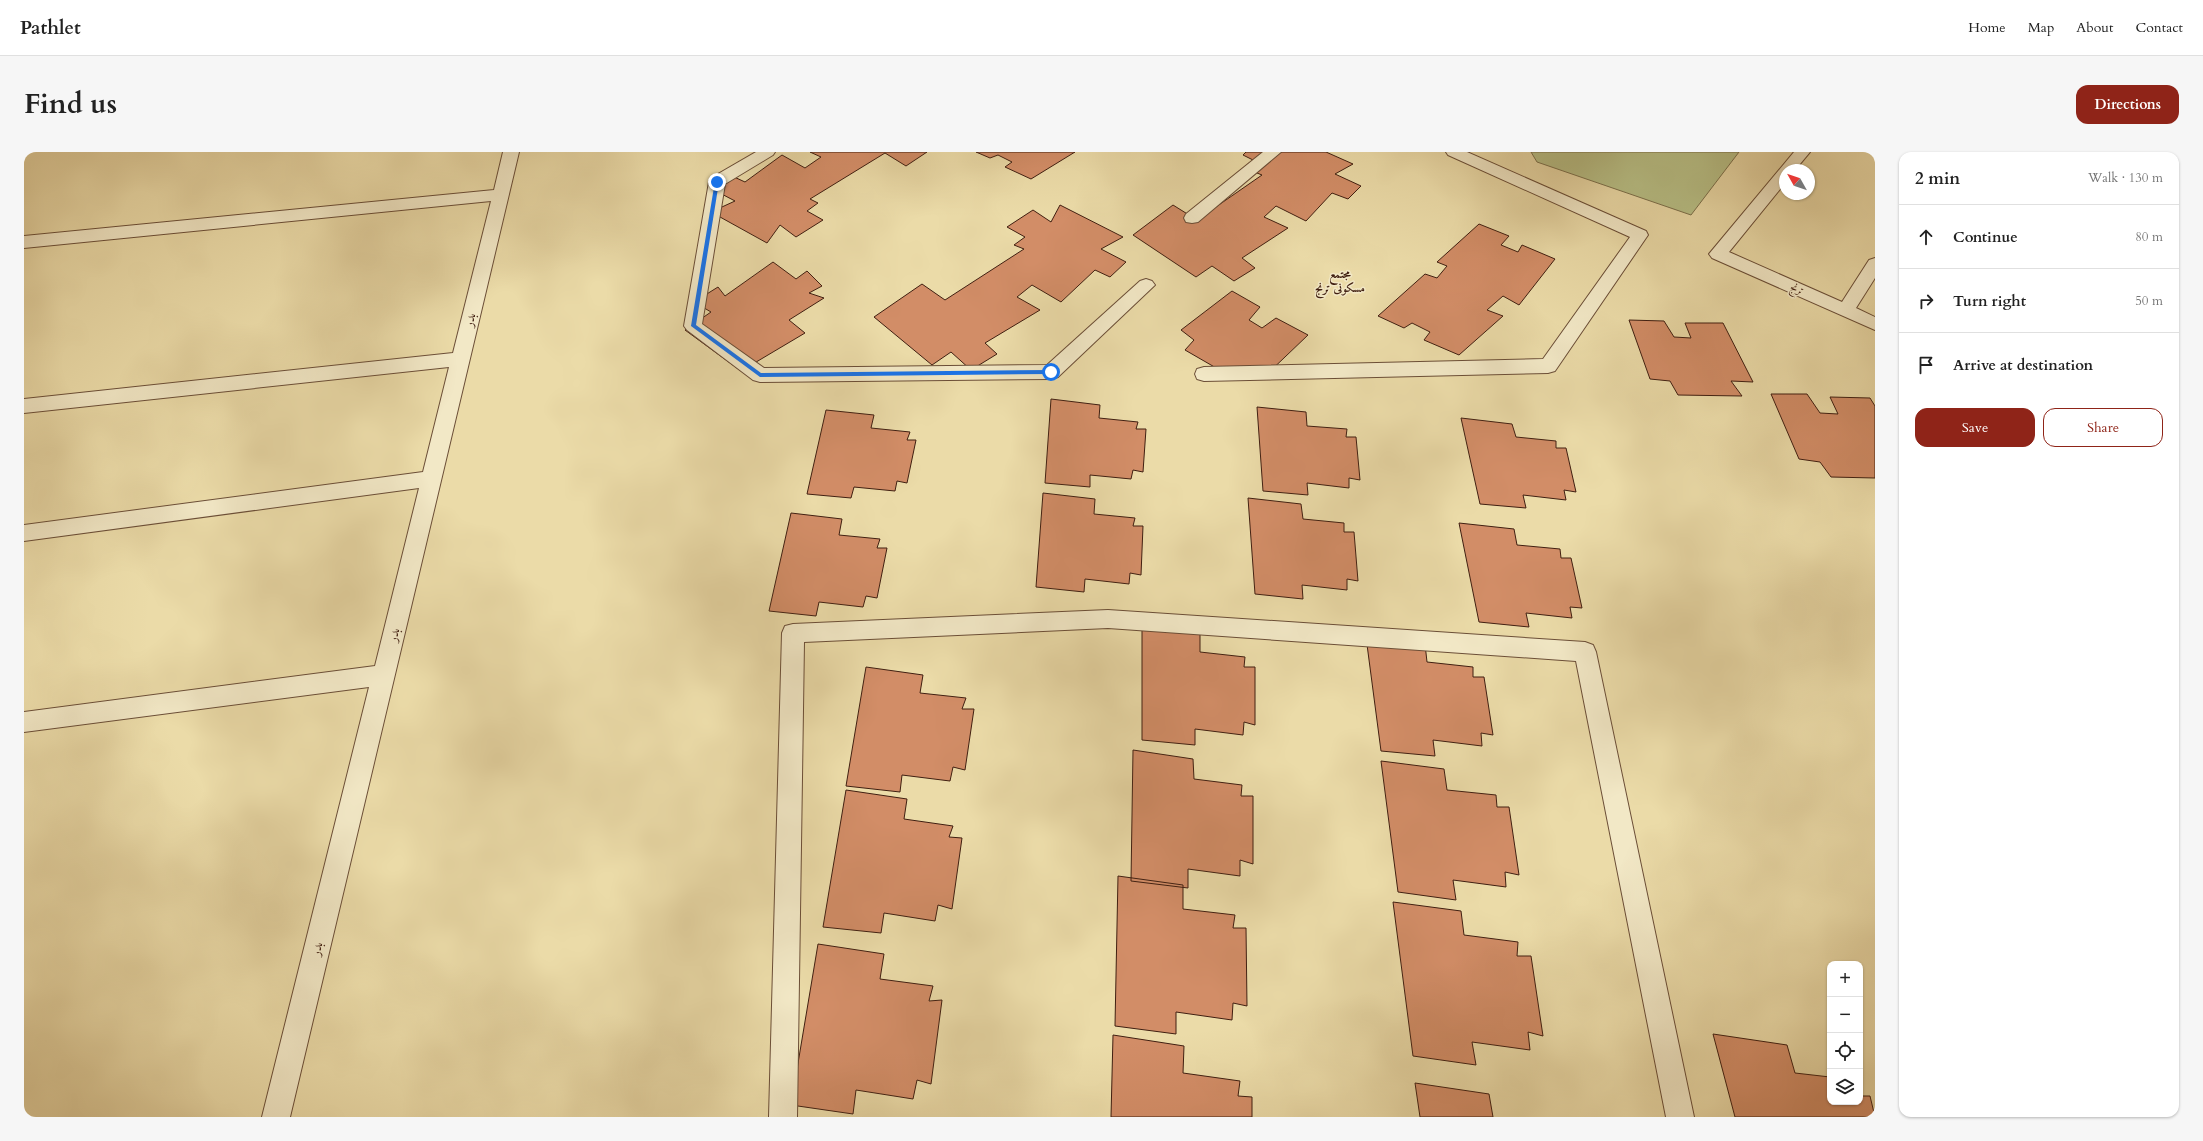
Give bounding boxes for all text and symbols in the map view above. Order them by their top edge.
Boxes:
text: Pathlet [20,15,81,41]
text: Home [1968,18,2006,37]
text: Map [2028,18,2054,37]
text: About [2076,18,2113,37]
text: Contact [2135,18,2183,37]
text: Find us [24,85,117,123]
button: Directions [2076,85,2179,124]
north arrow [1779,164,1815,200]
text: 2 min [1915,167,1960,190]
text: Walk · 130 m [2088,169,2163,187]
route end [708,173,726,191]
icon: ahead [1915,226,1937,248]
text: Continue [1953,227,2018,247]
text: 80 m [2135,228,2163,246]
district label: مجتمع مسکونی ترنج [1315,266,1365,299]
street label: ترنج [1787,279,1806,300]
icon: right [1915,290,1937,312]
text: Turn right [1953,291,2026,311]
text: 50 m [2135,292,2163,310]
street label: بدر [459,311,480,331]
icon: arrive [1915,354,1937,376]
text: Arrive at destination [1953,355,2093,375]
route start [1042,363,1060,381]
button: Save [1915,408,2035,447]
button: Share [2043,408,2163,447]
street label: بدر [383,626,404,646]
street label: بدر [306,940,327,960]
map controls [1827,961,1863,1105]
button: + [1827,961,1863,997]
button: − [1827,997,1863,1033]
button: locate [1827,1033,1863,1069]
button: layers [1827,1069,1863,1105]

